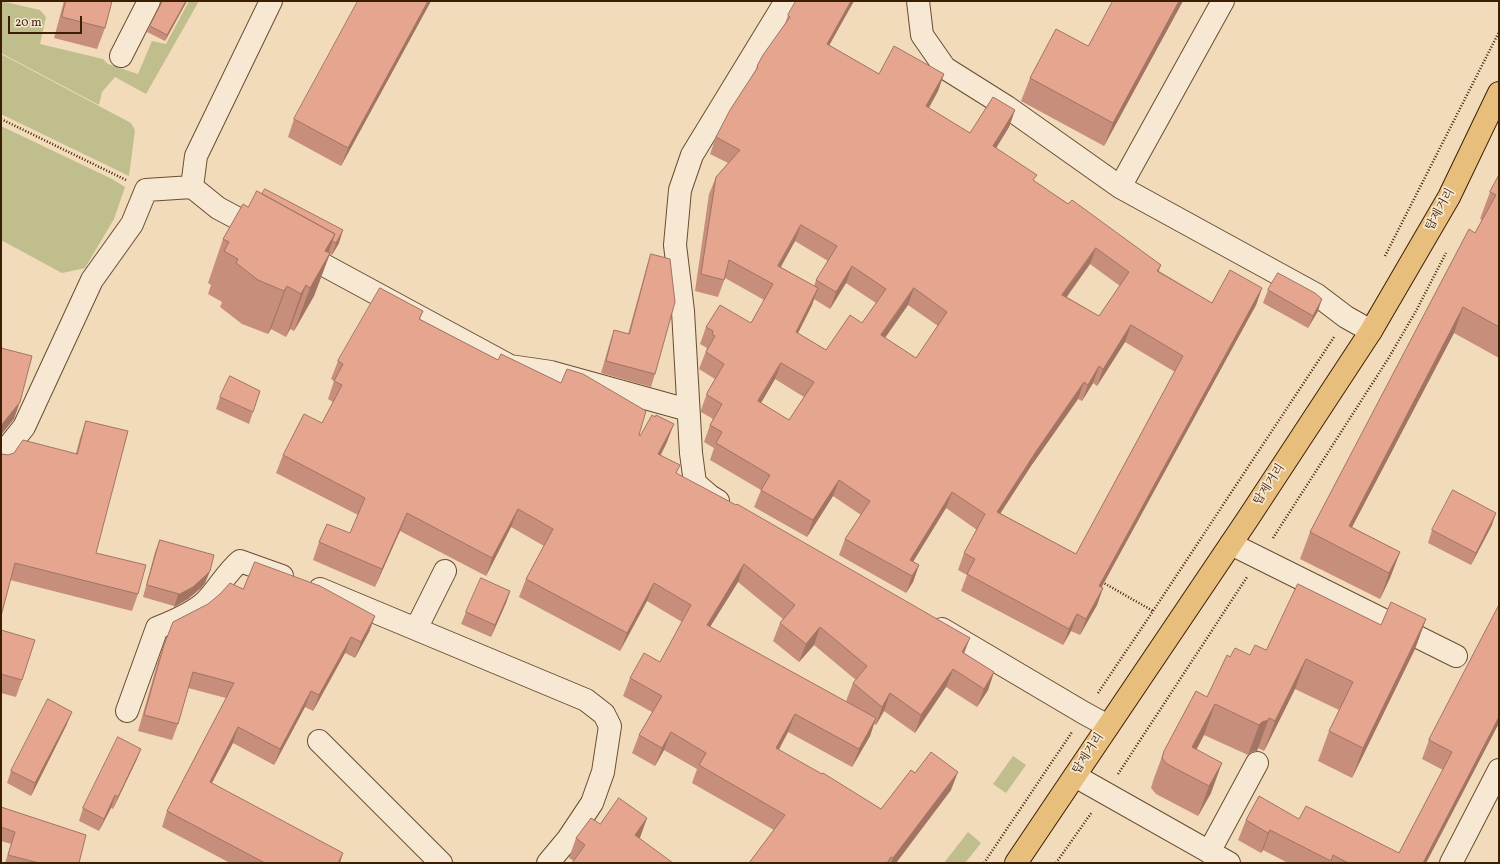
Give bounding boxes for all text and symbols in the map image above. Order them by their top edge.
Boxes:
scale bar [10,8,84,34]
text: 20 m [15,15,42,31]
street label: 탑제거리 [1423,186,1459,234]
street label: 탑제거리 [1251,462,1289,508]
street label: 탑제거리 [1070,731,1108,777]

